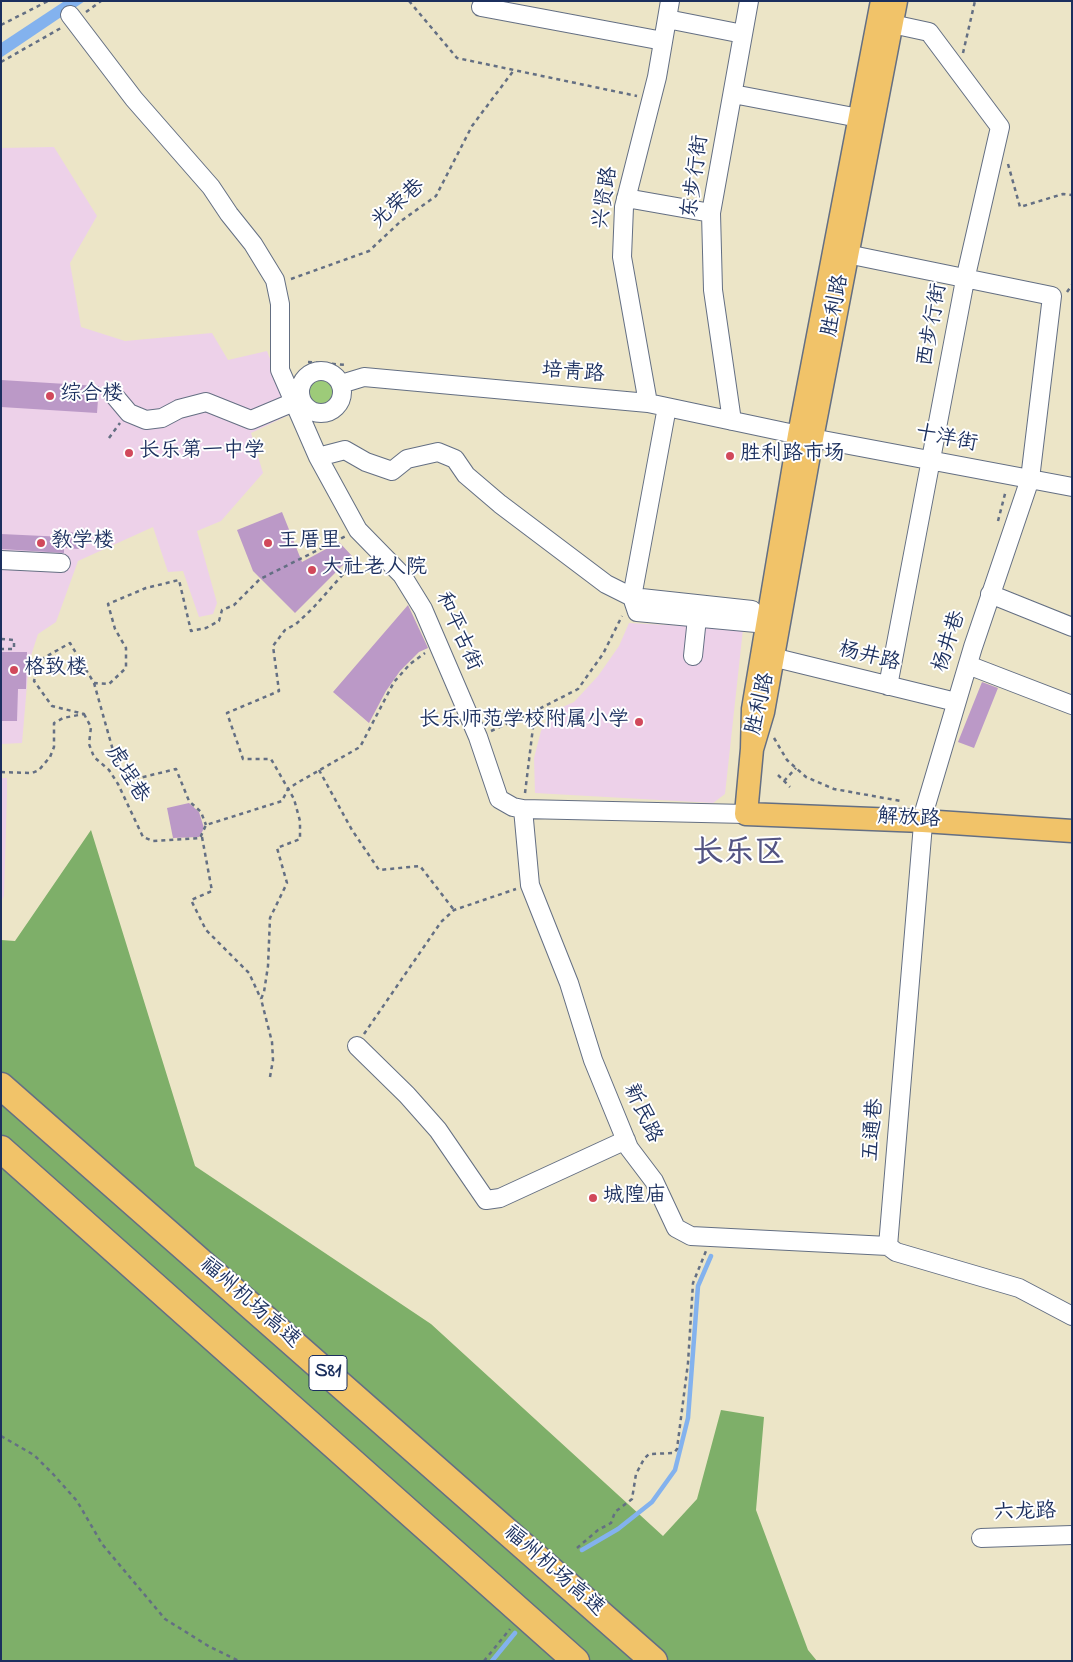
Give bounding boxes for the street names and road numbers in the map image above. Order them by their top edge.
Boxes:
street label: 东步行街 [679,134,715,220]
street label: 兴贤路 [590,165,624,231]
street label: 光荣巷 [367,175,431,235]
street label: 胜利路 [819,273,855,339]
street label: 西步行街 [914,281,954,369]
street label: 培青路 [541,359,605,389]
street label: 十洋街 [913,422,979,458]
street label: 和平古街 [428,589,486,675]
street label: 杨井巷 [929,608,973,676]
street label: 杨井路 [835,638,903,678]
street label: 胜利路 [743,670,781,738]
street label: 虎埕巷 [99,742,153,808]
street label: 解放路 [877,806,941,834]
street label: 新民路 [616,1080,666,1148]
street label: 五通巷 [860,1098,890,1162]
street label: 福州机场高速 [193,1253,305,1355]
road number: S81 [309,1356,347,1390]
street label: 六龙路 [993,1500,1057,1528]
street label: 福州机场高速 [497,1521,609,1623]

